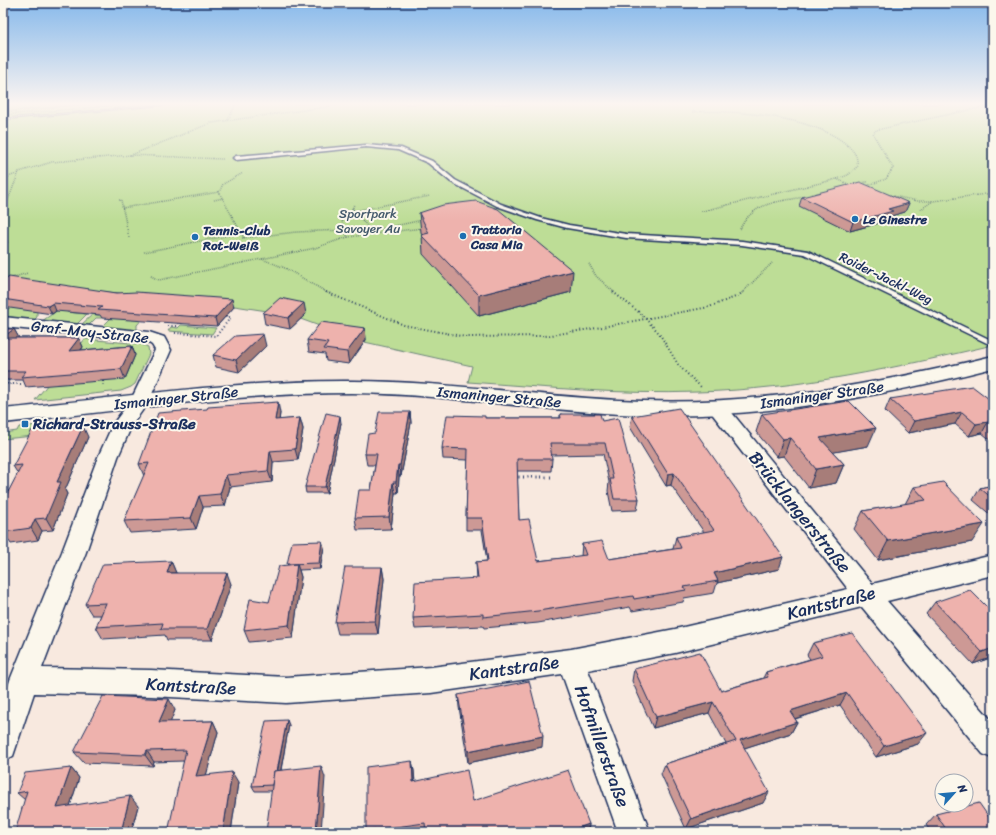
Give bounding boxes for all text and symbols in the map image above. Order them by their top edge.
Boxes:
park label: Sportpark Savoyer Au [336,202,400,240]
place label: Le Ginestre [863,208,928,231]
marker: Le Ginestre [850,214,860,224]
place label: Trattoria Casa Mia [470,218,523,256]
place label: Tennis-Club Rot-Weiß [202,219,270,257]
marker: Trattoria Casa Mia [458,231,468,241]
marker: Tennis-Club Rot-Weiß [190,232,200,242]
street label: Roider-Jackl-Weg [835,245,937,311]
street label: Graf-Moy-Straße [30,313,150,351]
street label: Ismaninger Straße [757,373,886,417]
street label: Ismaninger Straße [112,379,240,418]
street label: Ismaninger Straße [435,379,563,415]
place label: Richard-Strauss-Straße [32,411,196,437]
marker: Richard-Strauss-Straße [20,419,30,429]
street label: Brücklangerstraße [740,444,860,580]
street label: Kantstraße [783,576,879,629]
street label: Kantstraße [467,646,561,690]
street label: Kantstraße [145,668,237,704]
street label: Hofmillerstraße [565,680,639,812]
north arrow [934,773,974,813]
text: N [952,780,973,797]

